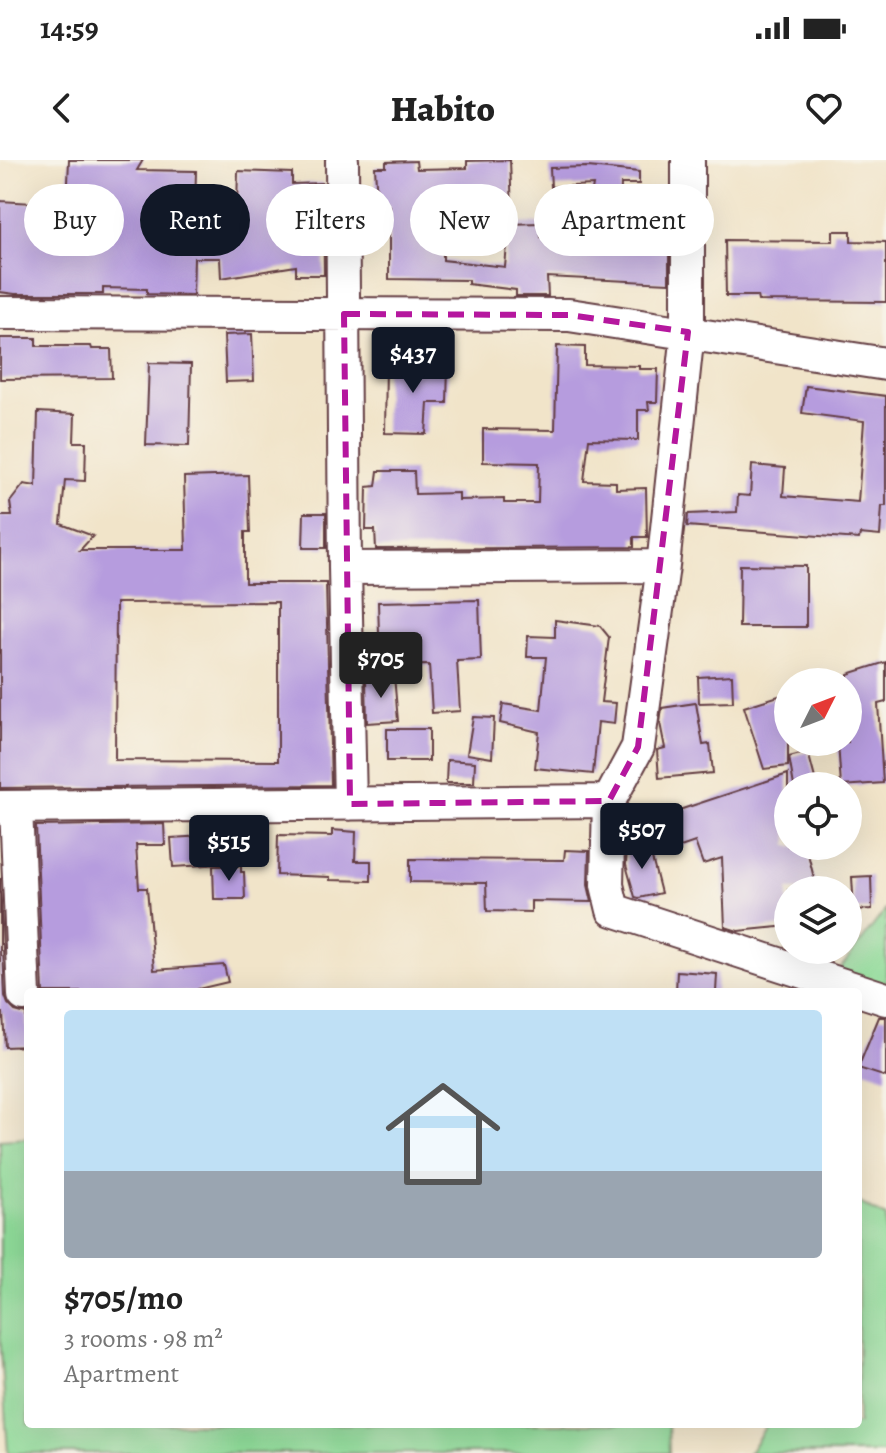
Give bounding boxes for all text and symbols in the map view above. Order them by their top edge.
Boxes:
text: 14:59 [40,8,99,48]
text: Habito [391,84,495,133]
icon: back [40,86,84,130]
icon: heart [802,86,846,130]
chip: Buy [24,184,124,256]
chip: Rent [140,184,250,256]
chip: Filters [266,184,394,256]
chip: New [410,184,518,256]
chip: Apartment [534,184,714,256]
pin: $437 [366,327,460,395]
text: $437 [390,335,436,370]
pin: $705 [334,632,428,700]
text: $705 [357,640,405,675]
north arrow [774,668,862,756]
map controls [774,668,862,964]
button: locate [774,772,862,860]
pin: $507 [595,803,689,871]
text: $507 [618,811,666,846]
pin: $515 [182,815,276,883]
text: $515 [207,823,251,858]
button: layers [774,876,862,964]
icon: home [371,1062,515,1206]
text: $705/mo [64,1274,183,1321]
text: 3 rooms · 98 m² [64,1321,223,1356]
text: Apartment [64,1356,179,1391]

